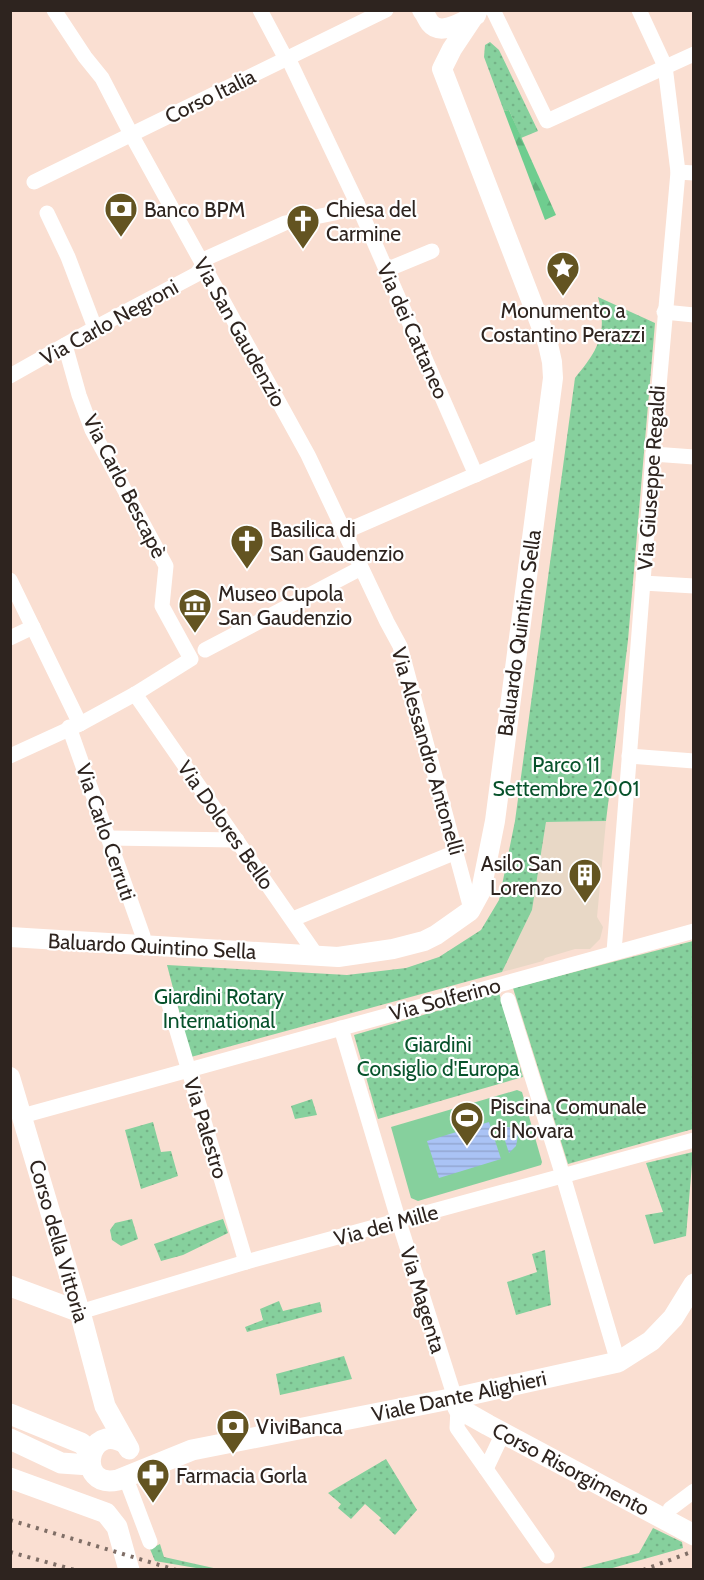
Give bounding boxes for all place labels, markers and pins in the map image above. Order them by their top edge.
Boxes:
bank icon: Banco BPM [103,191,139,238]
place label: Banco BPM [144,197,245,222]
place label: Chiesa del Carmine [326,197,416,246]
church icon: Chiesa del Carmine [285,203,321,250]
place icon: Monumento a Costantino Perazzi [545,250,581,297]
place label: Monumento a Costantino Perazzi [481,298,645,347]
place label: Basilica di San Gaudenzio [270,517,404,566]
church icon: Basilica di San Gaudenzio [229,523,265,570]
place label: Museo Cupola San Gaudenzio [218,581,352,630]
museum icon: Museo Cupola San Gaudenzio [177,587,213,634]
place label: Asilo San Lorenzo [481,851,562,900]
building icon: Asilo San Lorenzo [567,857,603,904]
place label: Piscina Comunale di Novara [490,1094,647,1143]
sports icon: Piscina Comunale di Novara [449,1100,485,1147]
bank icon: ViviBanca [215,1408,251,1455]
place label: ViviBanca [256,1414,343,1439]
pharmacy icon: Farmacia Gorla [135,1457,171,1504]
place label: Farmacia Gorla [176,1463,307,1488]

